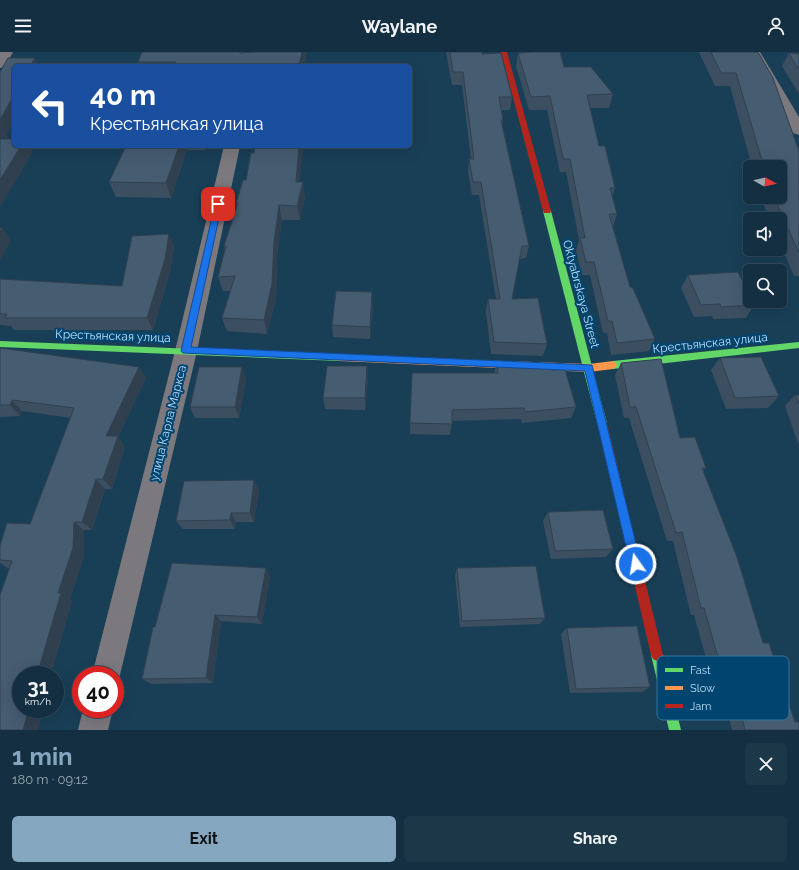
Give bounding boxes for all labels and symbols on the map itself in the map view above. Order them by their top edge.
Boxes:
north arrow [743,160,787,204]
pin [201,187,235,221]
street label: Oktyabrskaya Street [560,238,602,350]
street label: Крестьянская улица [55,327,171,345]
street label: Крестьянская улица [652,330,768,356]
street label: улица Карла Маркса [147,364,189,482]
position arrow [615,543,657,585]
legend [657,656,789,720]
text: Fast [690,664,711,677]
speed limit sign: 40 [72,666,124,718]
text: Slow [690,682,715,695]
text: Jam [690,700,711,713]

